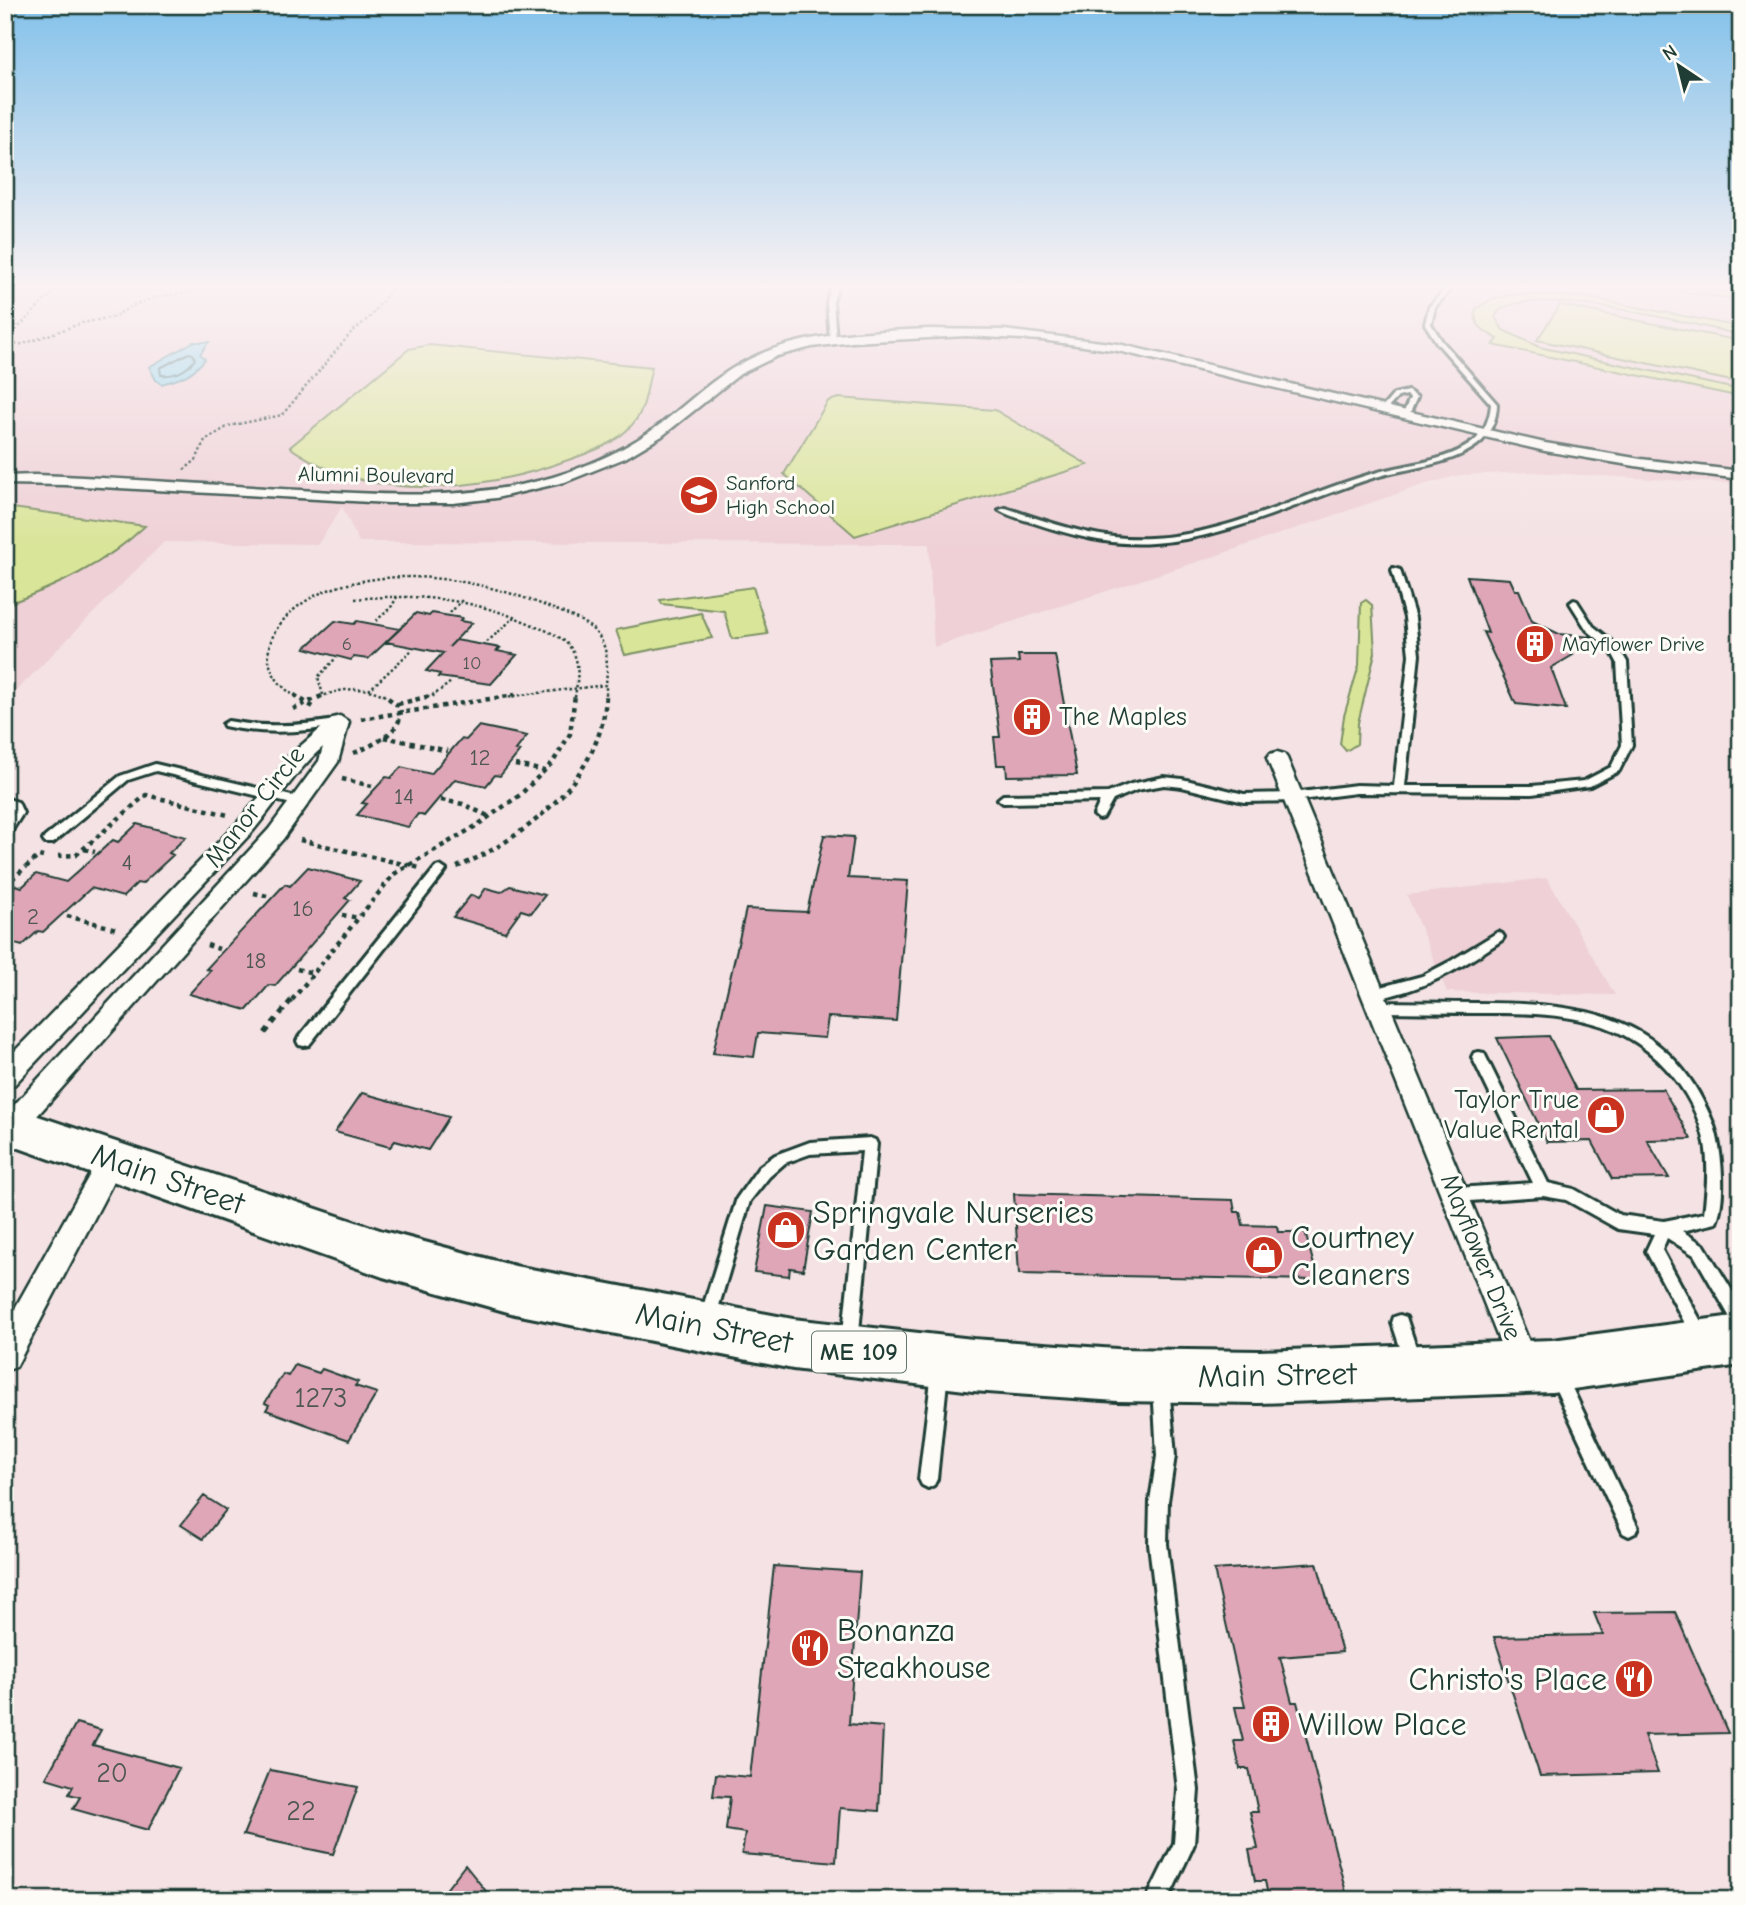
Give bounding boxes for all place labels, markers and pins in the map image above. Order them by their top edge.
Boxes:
place label: Sanford High School [726,471,835,519]
school or university icon: Sanford High School [678,474,720,516]
building icon: Mayflower Drive [1514,623,1556,665]
place label: Mayflower Drive [1562,632,1704,656]
building icon: The Maples [1011,696,1053,738]
place label: The Maples [1059,702,1187,732]
place label: Taylor True Value Rental [1444,1085,1579,1145]
shop icon: Taylor True Value Rental [1585,1094,1627,1136]
place label: Springvale Nurseries Garden Center [813,1194,1094,1268]
shop icon: Springvale Nurseries Garden Center [765,1209,807,1251]
place label: Courtney Cleaners [1291,1219,1415,1293]
shop icon: Courtney Cleaners [1243,1234,1285,1276]
place label: Bonanza Steakhouse [837,1612,991,1686]
restaurant icon: Bonanza Steakhouse [789,1627,831,1669]
restaurant icon: Christo's Place [1613,1658,1655,1700]
place label: Christo's Place [1409,1661,1607,1698]
building icon: Willow Place [1250,1703,1292,1745]
place label: Willow Place [1298,1706,1466,1743]

